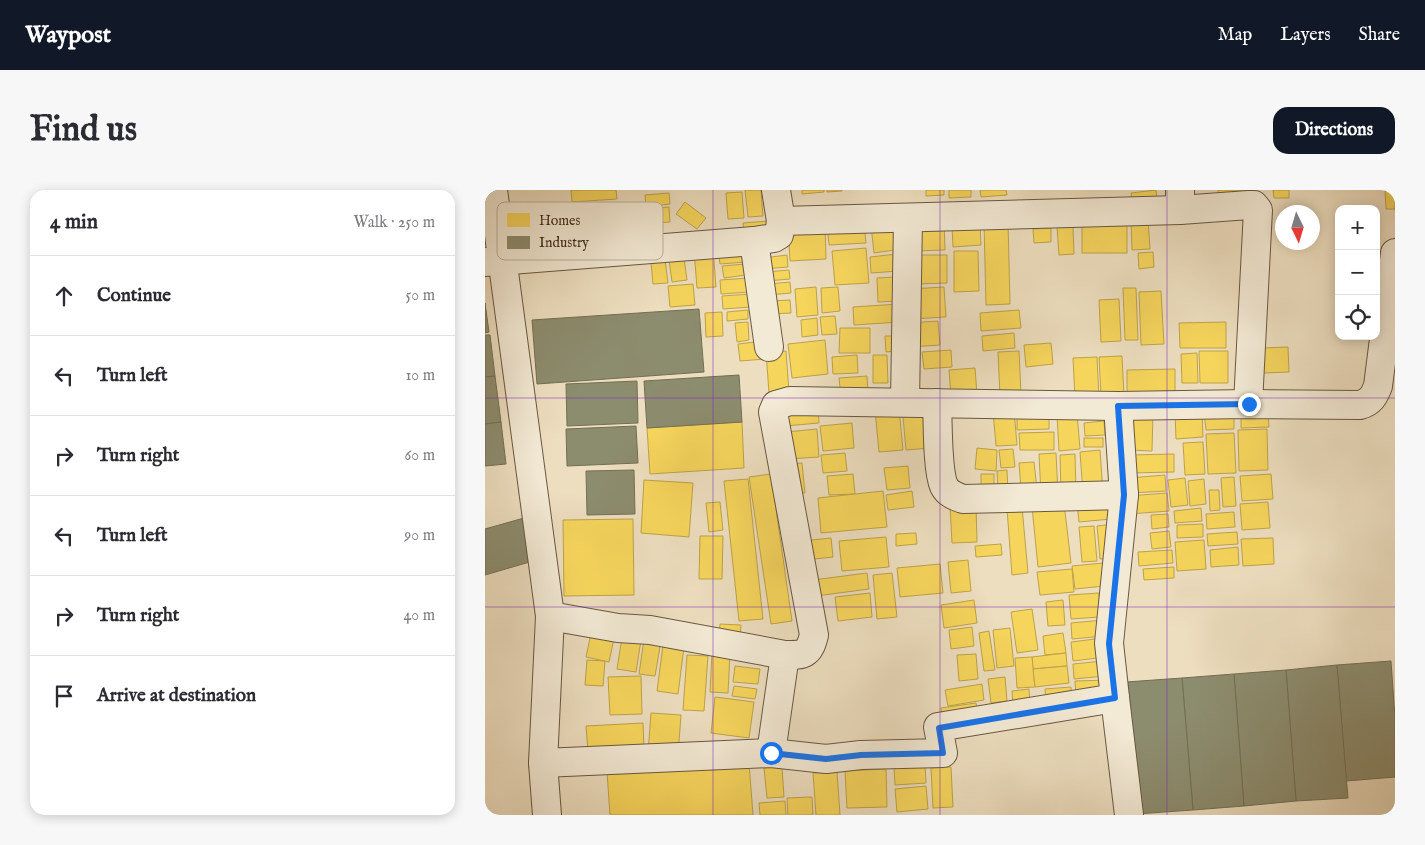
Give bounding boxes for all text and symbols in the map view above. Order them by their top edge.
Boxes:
text: Waypost [25,20,111,51]
text: Map [1218,24,1252,47]
text: Layers [1280,24,1331,47]
text: Share [1359,24,1400,47]
button: Directions [1273,107,1395,154]
text: Find us [30,108,137,153]
legend [497,202,663,260]
north arrow [1275,205,1320,250]
map controls [1335,205,1380,340]
button: + [1335,205,1380,250]
text: 4 min [50,209,98,236]
text: Homes [539,212,581,230]
text: Walk · 250 m [353,213,435,233]
text: Industry [539,234,589,252]
button: − [1335,250,1380,295]
icon: ahead [50,282,78,310]
text: Continue [97,284,171,308]
text: 50 m [406,286,435,306]
button: locate [1335,295,1380,340]
icon: left [50,362,78,390]
text: Turn left [97,364,168,388]
text: 10 m [405,366,435,386]
route end [1238,393,1261,416]
icon: right [50,442,78,470]
text: Turn right [97,444,179,468]
text: 60 m [405,446,435,466]
icon: left [50,522,78,550]
text: Turn left [97,524,168,548]
text: 90 m [404,526,435,546]
icon: right [50,602,78,630]
text: Turn right [97,604,179,628]
text: 40 m [403,606,435,626]
icon: arrive [50,682,78,710]
text: Arrive at destination [97,684,256,708]
route start [760,742,783,765]

